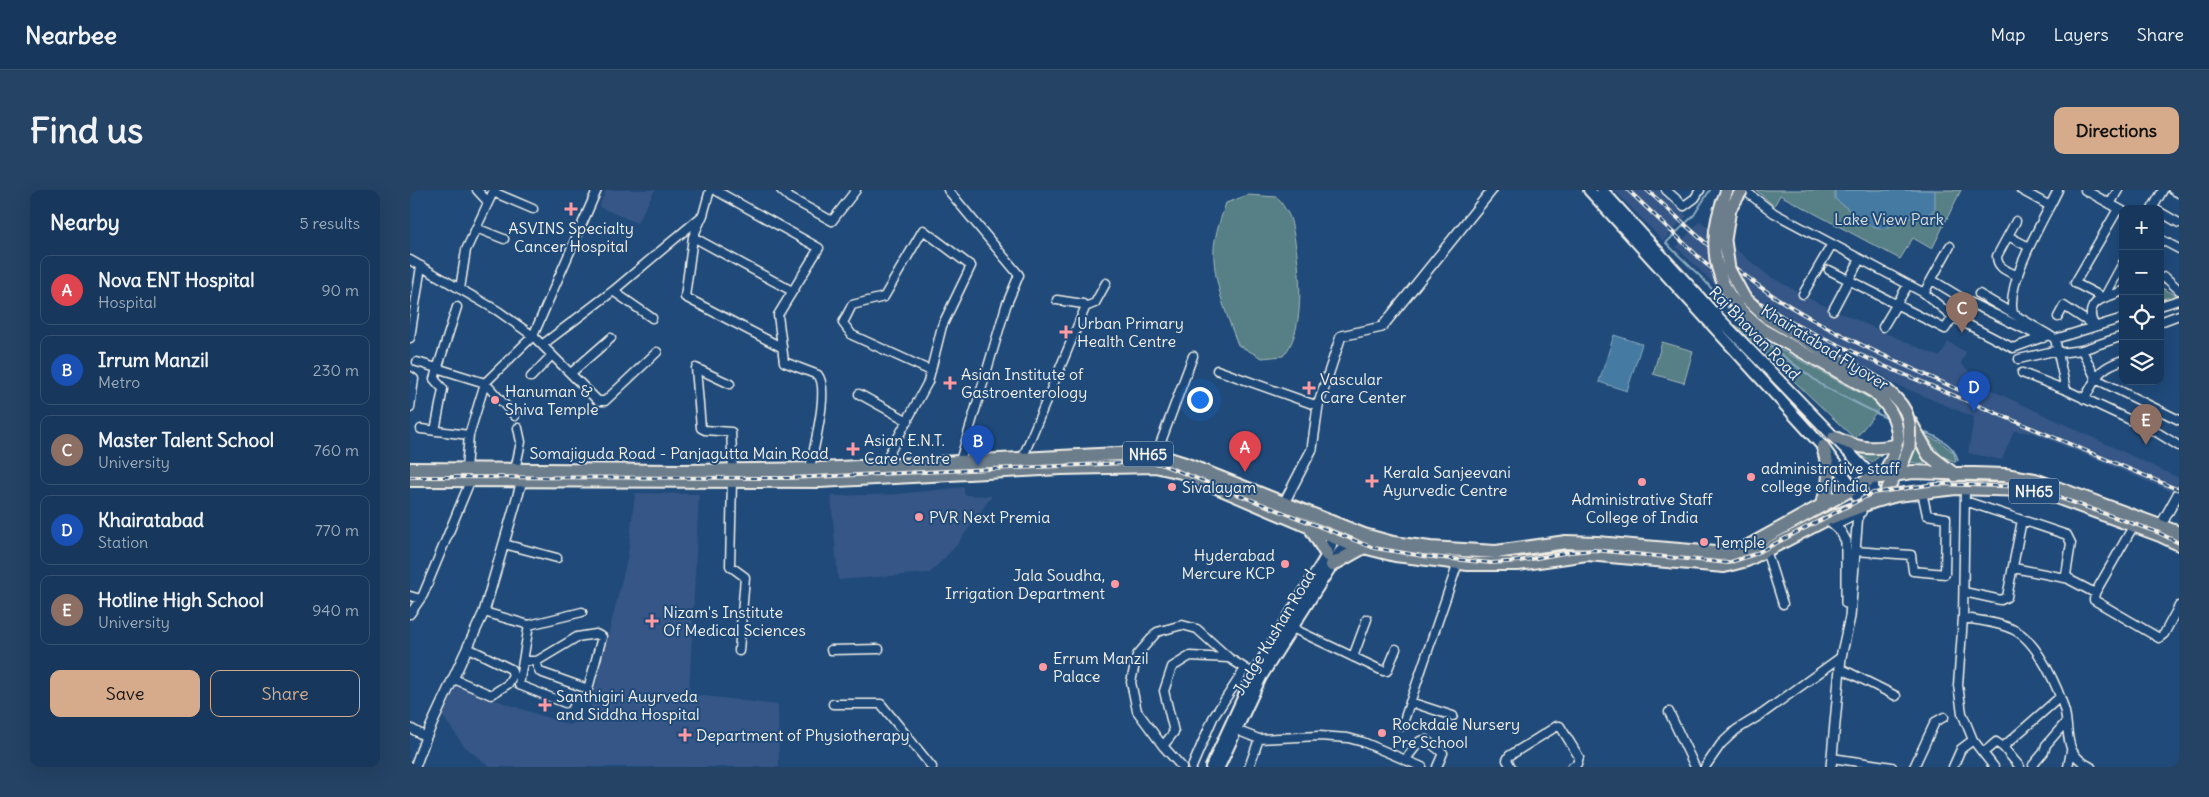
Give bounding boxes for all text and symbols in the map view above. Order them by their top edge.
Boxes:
text: Nearbee [25,20,117,50]
text: Map [1990,23,2025,46]
text: Layers [2053,23,2109,46]
text: Share [2137,23,2184,46]
button: Directions [2054,107,2179,154]
text: Find us [30,108,143,152]
marker: ASVINS Specialty Cancer Hospital [564,202,578,216]
map controls [2119,205,2164,385]
button: + [2119,205,2164,250]
text: Nearby [50,209,120,236]
park label: Lake View Park [1834,209,1944,229]
text: 5 results [299,213,360,233]
place label: ASVINS Specialty Cancer Hospital [508,218,634,256]
button: − [2119,250,2164,295]
text: Nova ENT Hospital [98,268,254,292]
text: A [62,280,72,300]
text: 90 m [321,280,359,300]
street label: Raj Bhavan Road [1705,282,1805,384]
text: Hospital [98,292,157,312]
pin: C [1946,292,1978,333]
button: locate [2119,295,2164,340]
street label: Khairatabad Flyover [1758,300,1893,395]
place label: Urban Primary Health Centre [1077,313,1184,351]
marker: Urban Primary Health Centre [1059,325,1073,339]
button: layers [2119,340,2164,385]
text: Irrum Manzil [98,348,209,372]
text: B [62,360,72,380]
text: 230 m [313,360,359,380]
place label: Asian Institute of Gastroenterology [961,364,1087,402]
place label: Vascular Care Center [1320,369,1407,407]
pin: D [1958,371,1990,412]
text: Metro [98,372,140,392]
marker: Asian Institute of Gastroenterology [943,376,957,390]
place label: Hanuman & Shiva Temple [505,381,599,419]
marker: Vascular Care Center [1302,381,1316,395]
your location [1187,387,1213,413]
marker: Hanuman & Shiva Temple [489,394,501,406]
pin: E [2130,404,2162,445]
pin: B [962,425,994,466]
text: Master Talent School [98,428,274,452]
place label: Asian E.N.T. Care Centre [864,430,950,468]
pin: A [1229,431,1261,472]
text: C [62,440,72,460]
text: 760 m [314,440,359,460]
marker: Asian E.N.T. Care Centre [846,442,860,456]
road number: NH65 [1123,442,1173,466]
street label: Somajiguda Road - Panjagutta Main Road [529,443,829,463]
text: University [98,452,170,472]
place label: administrative staff college of india [1761,458,1900,496]
place label: Kerala Sanjeevani Ayurvedic Centre [1383,462,1511,500]
marker: administrative staff college of india [1745,471,1757,483]
marker: Kerala Sanjeevani Ayurvedic Centre [1365,474,1379,488]
marker: Administrative Staff College of India [1636,476,1648,488]
place label: Sivalayam [1182,477,1256,497]
road number: NH65 [2009,478,2059,504]
marker: Sivalayam [1166,481,1178,493]
place label: Administrative Staff College of India [1571,489,1713,527]
place label: PVR Next Premia [929,507,1050,527]
text: Khairatabad [98,508,204,532]
marker: PVR Next Premia [913,511,925,523]
text: D [61,520,73,540]
text: 770 m [315,520,359,540]
text: Station [98,532,148,552]
place label: Temple [1714,532,1765,552]
marker: Temple [1698,536,1710,548]
place label: Hyderabad Mercure KCP [1181,545,1275,583]
marker: Hyderabad Mercure KCP [1279,558,1291,570]
place label: Jala Soudha, Irrigation Department [945,565,1106,603]
street label: Judge Kushan Road [1228,565,1320,699]
marker: Jala Soudha, Irrigation Department [1109,578,1121,590]
text: Hotline High School [98,588,264,612]
text: E [62,600,72,620]
text: 940 m [312,600,359,620]
place label: Nizam's Institute Of Medical Sciences [663,602,806,640]
text: University [98,612,170,632]
marker: Nizam's Institute Of Medical Sciences [645,614,659,628]
place label: Errum Manzil Palace [1053,648,1149,686]
marker: Errum Manzil Palace [1037,661,1049,673]
button: Save [50,670,200,717]
button: Share [210,670,360,717]
place label: Santhigiri Auyrveda and Siddha Hospital [556,686,700,724]
marker: Santhigiri Auyrveda and Siddha Hospital [538,698,552,712]
place label: Rockdale Nursery Pre School [1392,714,1520,752]
place label: Department of Physiotherapy [696,725,910,745]
marker: Rockdale Nursery Pre School [1376,727,1388,739]
marker: Department of Physiotherapy [678,728,692,742]

